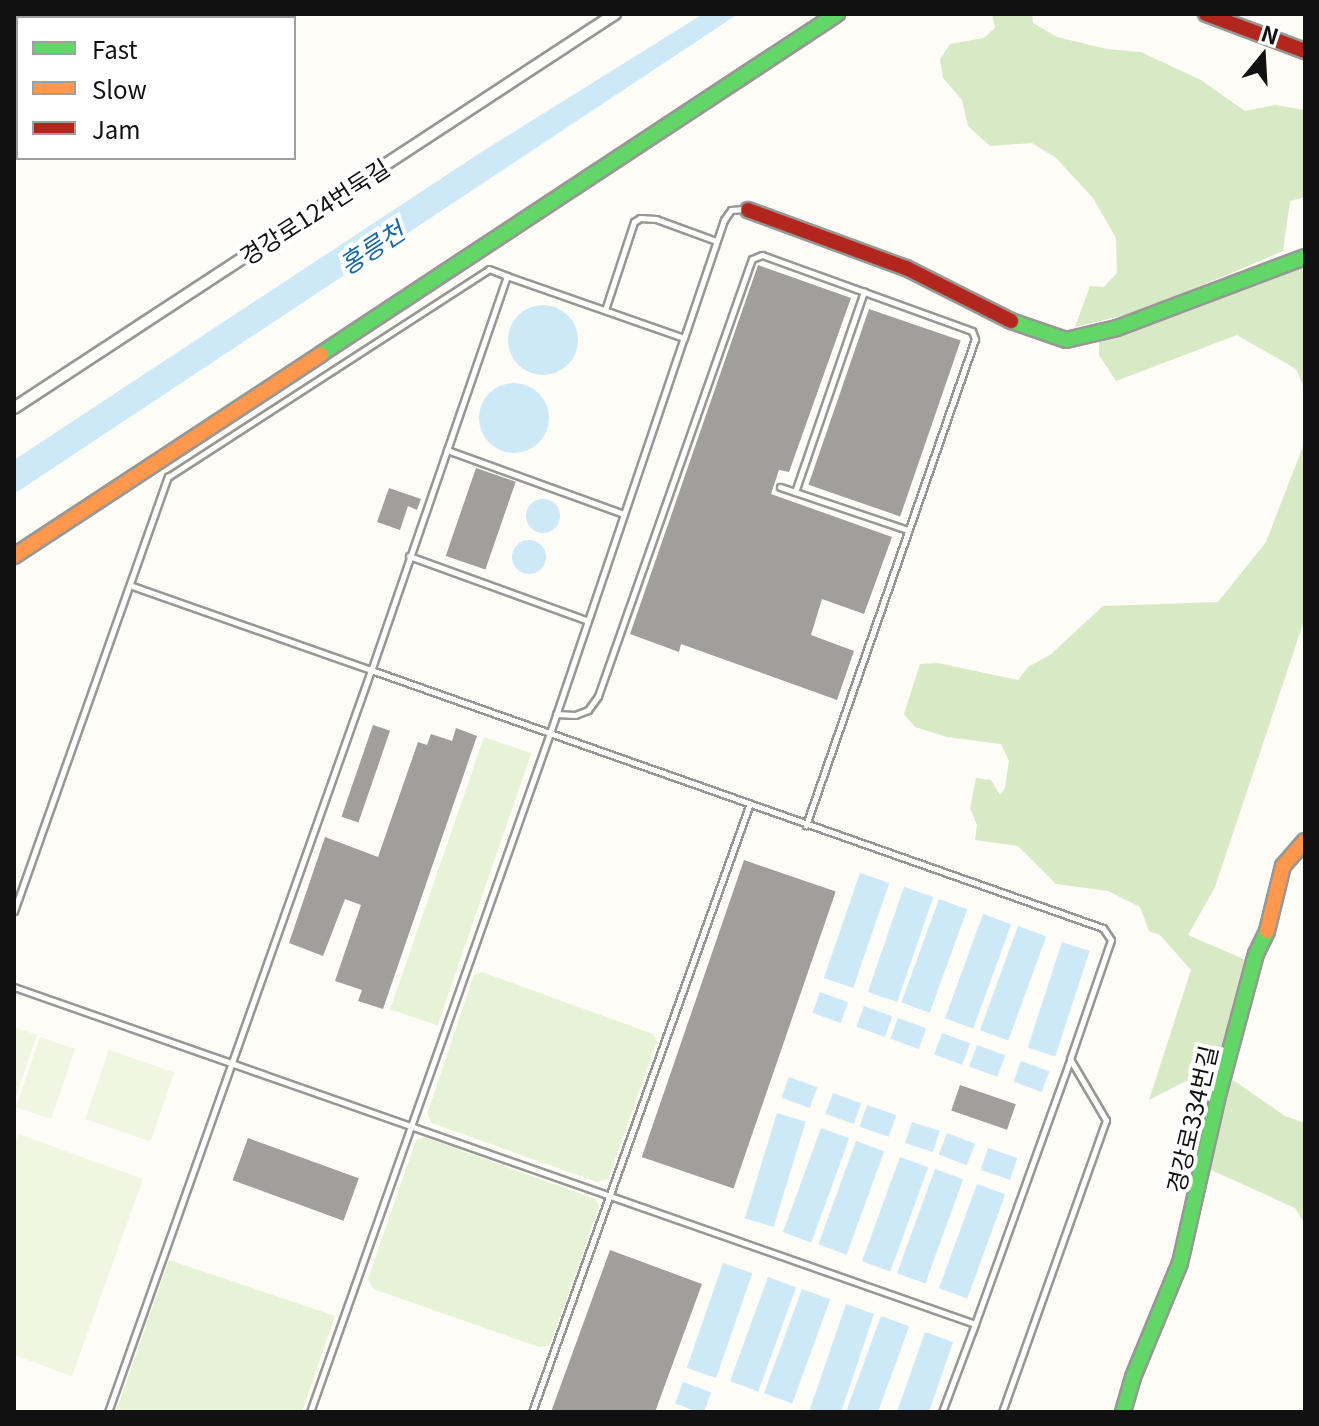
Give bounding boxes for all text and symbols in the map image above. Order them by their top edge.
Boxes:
text: N [1258,15,1283,51]
legend [16,16,296,160]
north arrow [1223,16,1303,96]
text: Fast [92,31,137,66]
text: Slow [92,71,147,106]
text: Jam [92,111,141,146]
street label: 경강로124번둑길 [234,152,394,270]
water label: 홍릉천 [332,214,410,280]
street label: 경강로334번길 [1160,1043,1222,1195]

